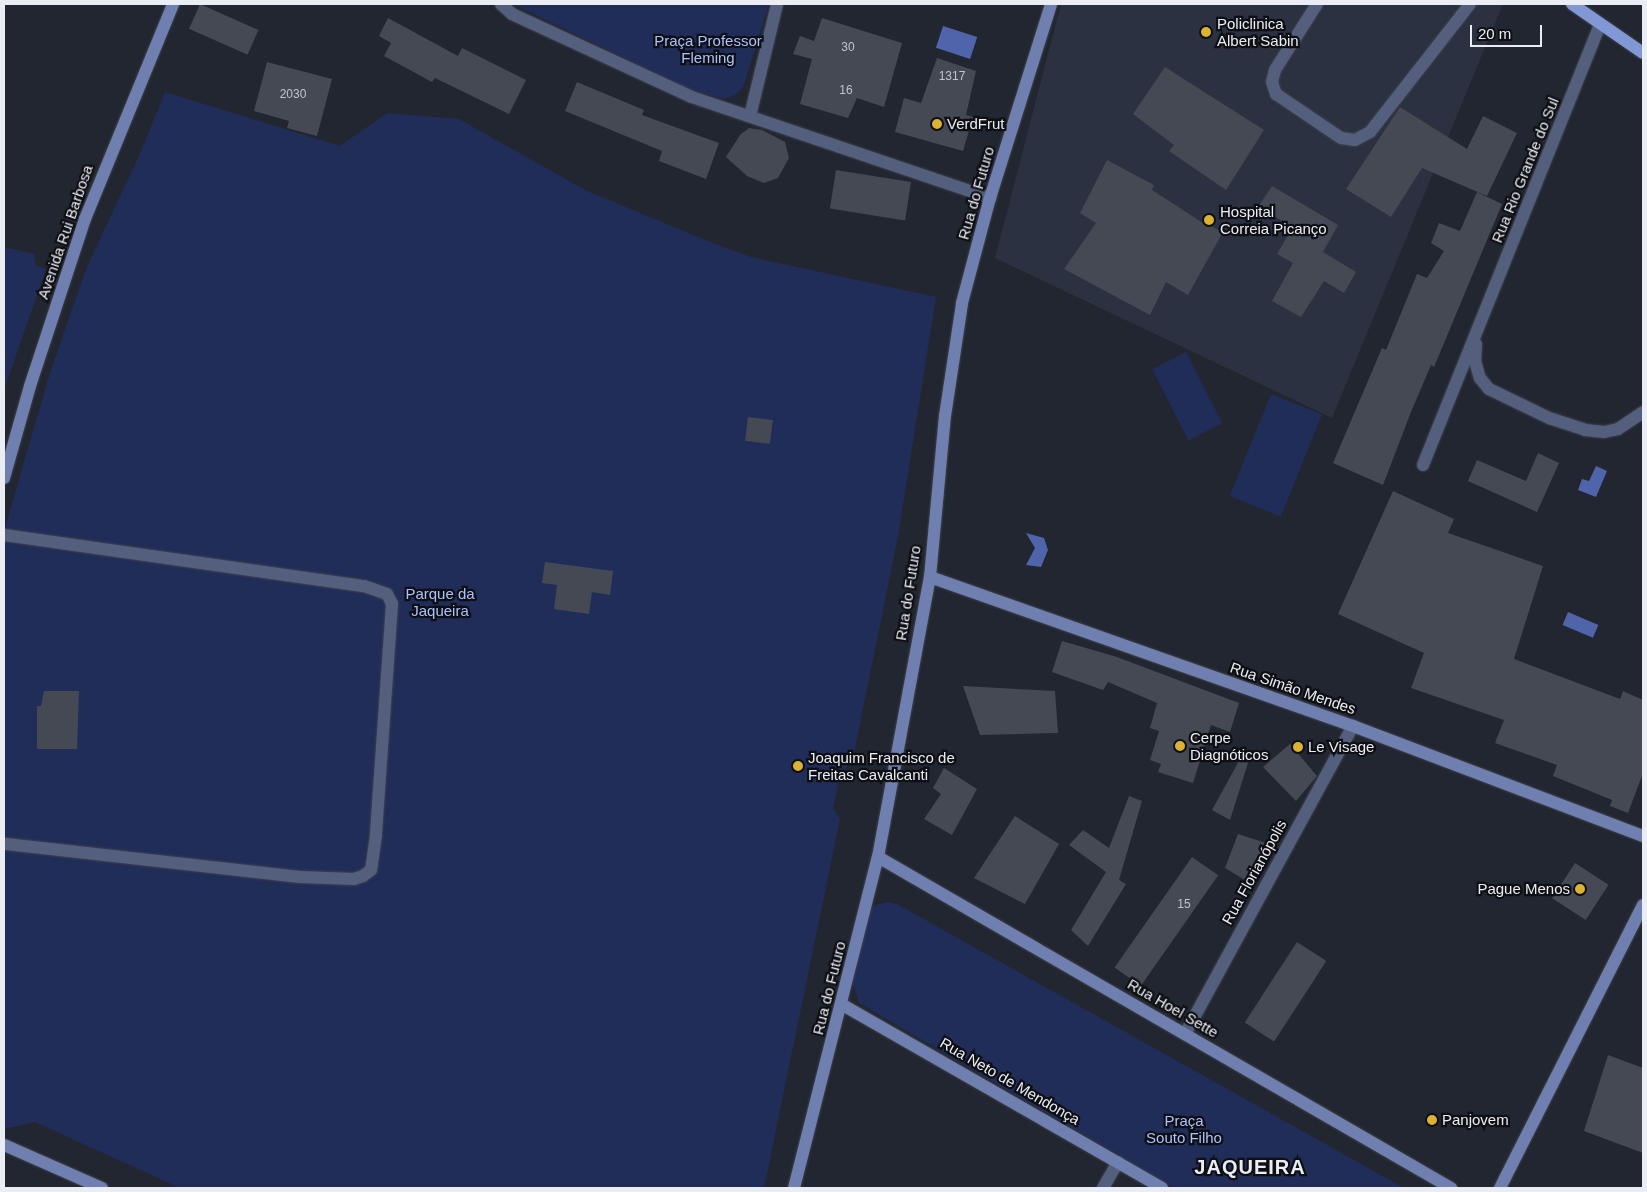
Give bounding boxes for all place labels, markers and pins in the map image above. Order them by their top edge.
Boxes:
place label: Policlinica Albert Sabin [1217,14,1299,49]
marker: Policlinica Albert Sabin [1199,25,1213,39]
place label: VerdFrut [947,115,1005,133]
marker: VerdFrut [931,118,943,130]
place label: Hospital Correia Picanço [1220,202,1327,237]
marker: Hospital Correia Picanço [1202,213,1216,227]
place label: Cerpe Diagnóticos [1190,728,1268,763]
place label: Le Visage [1308,738,1374,756]
marker: Cerpe Diagnóticos [1174,740,1186,752]
marker: Le Visage [1292,741,1304,753]
place label: Joaquim Francisco de Freitas Cavalcanti [808,748,955,783]
marker: Joaquim Francisco de Freitas Cavalcanti [792,760,804,772]
place label: Pague Menos [1477,880,1570,898]
marker: Pague Menos [1574,883,1586,895]
place label: Panjovem [1442,1111,1509,1129]
marker: Panjovem [1426,1114,1438,1126]

